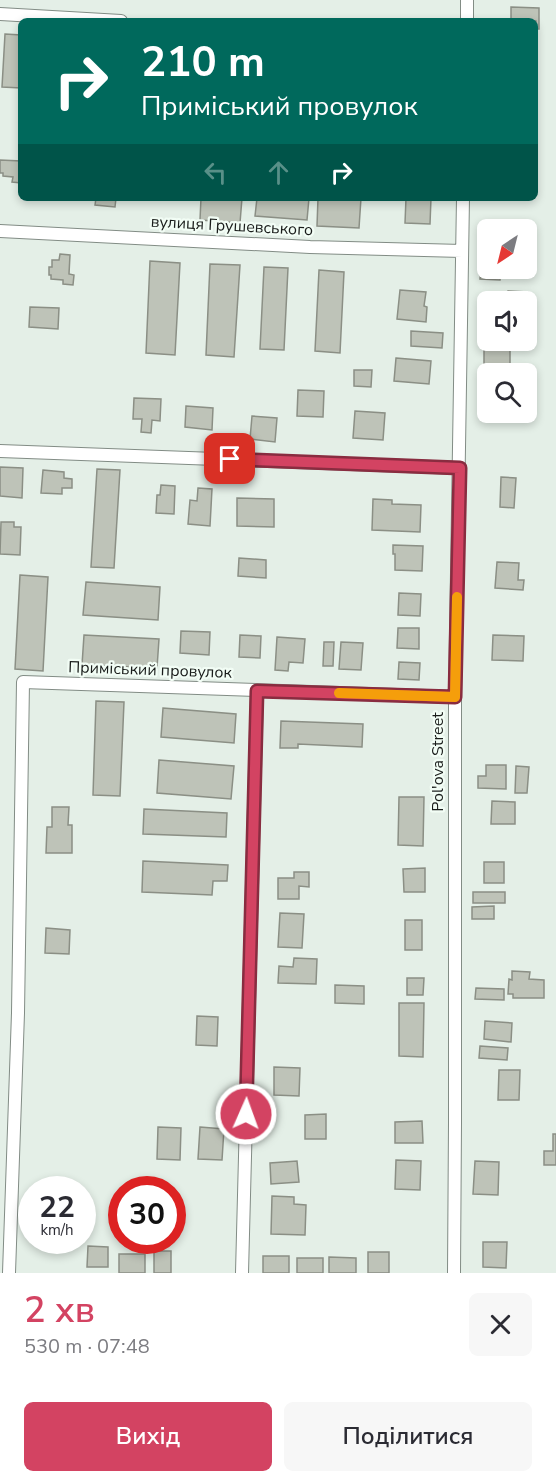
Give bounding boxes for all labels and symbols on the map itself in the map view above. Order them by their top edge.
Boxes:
street label: вулиця Грушевського [150,211,314,241]
north arrow [477,219,537,279]
pin [204,433,255,484]
street label: Приміський провулок [68,656,233,684]
street label: Pol'ova Street [427,712,449,812]
position arrow [214,1082,278,1146]
speed limit sign: 30 [108,1176,186,1254]

